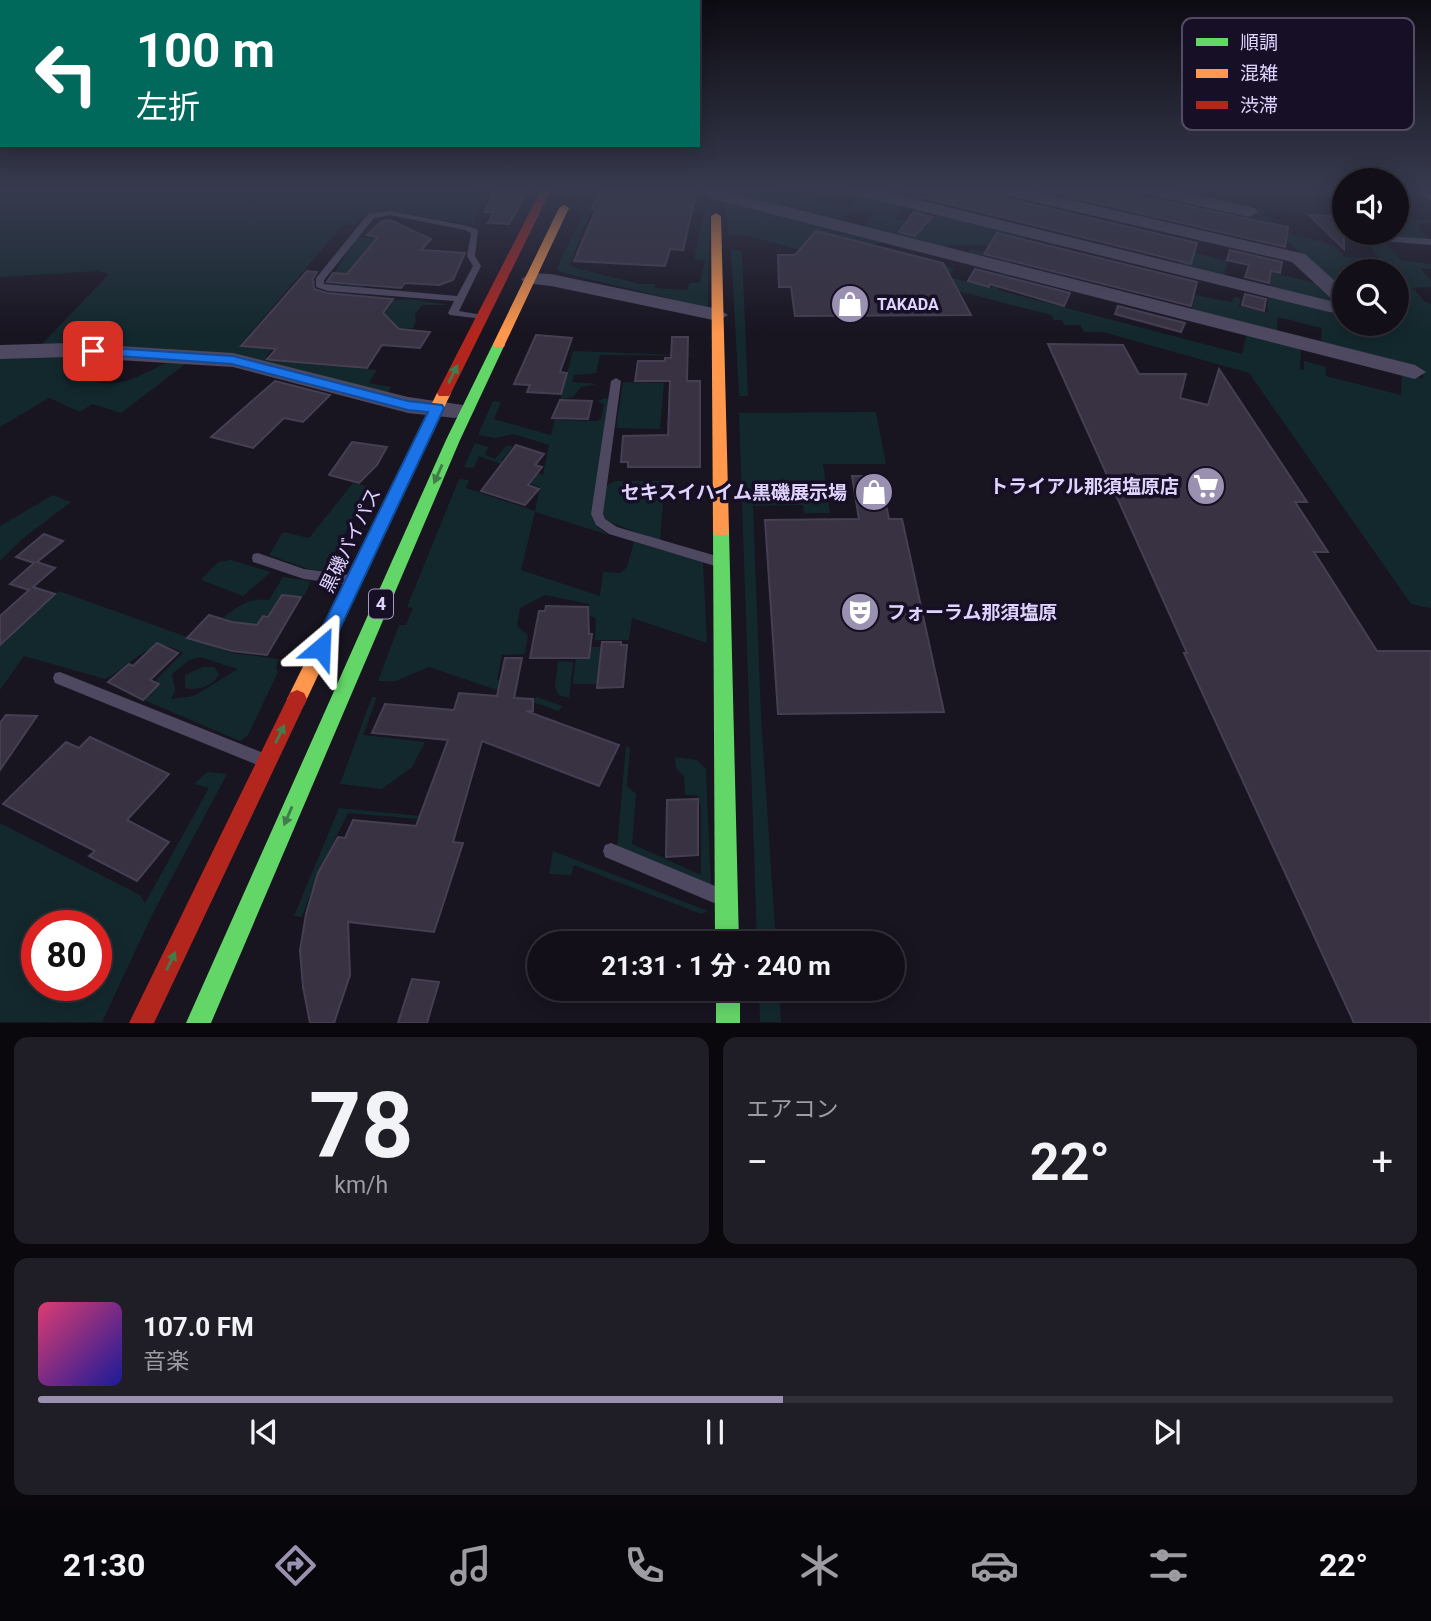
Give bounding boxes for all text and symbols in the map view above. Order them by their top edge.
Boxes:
legend [1182,18,1414,130]
text: 100 m [136,22,275,79]
icon: left [21,28,112,119]
text: 順調 [1240,31,1278,54]
text: 混雑 [1240,62,1278,85]
text: 左折 [136,88,200,126]
text: 渋滞 [1240,94,1278,117]
map controls [1332,168,1409,336]
button: sound [1332,168,1409,245]
button: search [1332,259,1409,336]
shop icon: TAKADA [829,283,871,325]
place label: TAKADA [877,295,939,314]
pin [63,321,123,381]
icon: arrive [74,332,112,370]
one-way arrow [447,364,459,384]
one-way arrow [433,463,444,484]
supermarket icon: トライアル那須塩原店 [1185,465,1227,507]
shop icon: セキスイハイム黒磯展示場 [853,471,895,513]
place label: トライアル那須塩原店 [989,475,1179,498]
place label: セキスイハイム黒磯展示場 [621,481,847,504]
street label: 黒磯バイパス [315,484,386,596]
road number: 4 [369,590,393,618]
theatre icon: フォーラム那須塩原 [839,591,881,633]
place label: フォーラム那須塩原 [887,601,1057,624]
position arrow [284,611,358,685]
one-way arrow [275,724,286,744]
one-way arrow [282,806,293,827]
speed limit sign: 80 [21,910,112,1001]
one-way arrow [165,951,176,971]
text: 21:31 · 1 分 · 240 m [601,951,831,981]
text: 78 [309,1073,413,1179]
text: エアコン [747,1096,839,1123]
text: 22° [1030,1132,1110,1193]
text: − [747,1140,768,1184]
text: + [1371,1140,1393,1184]
text: km/h [334,1172,388,1199]
text: 107.0 FM [143,1312,254,1342]
text: 音楽 [143,1348,189,1375]
icon: previous [245,1413,283,1451]
icon: pause [696,1413,734,1451]
icon: next [1148,1413,1186,1451]
icon: directions [271,1541,320,1590]
icon: music [446,1541,495,1590]
icon: phone [620,1541,669,1590]
icon: climate [795,1541,844,1590]
icon: car [970,1541,1019,1590]
icon: filters [1144,1541,1193,1590]
text: 21:30 [63,1546,145,1584]
text: 22° [1319,1546,1368,1584]

